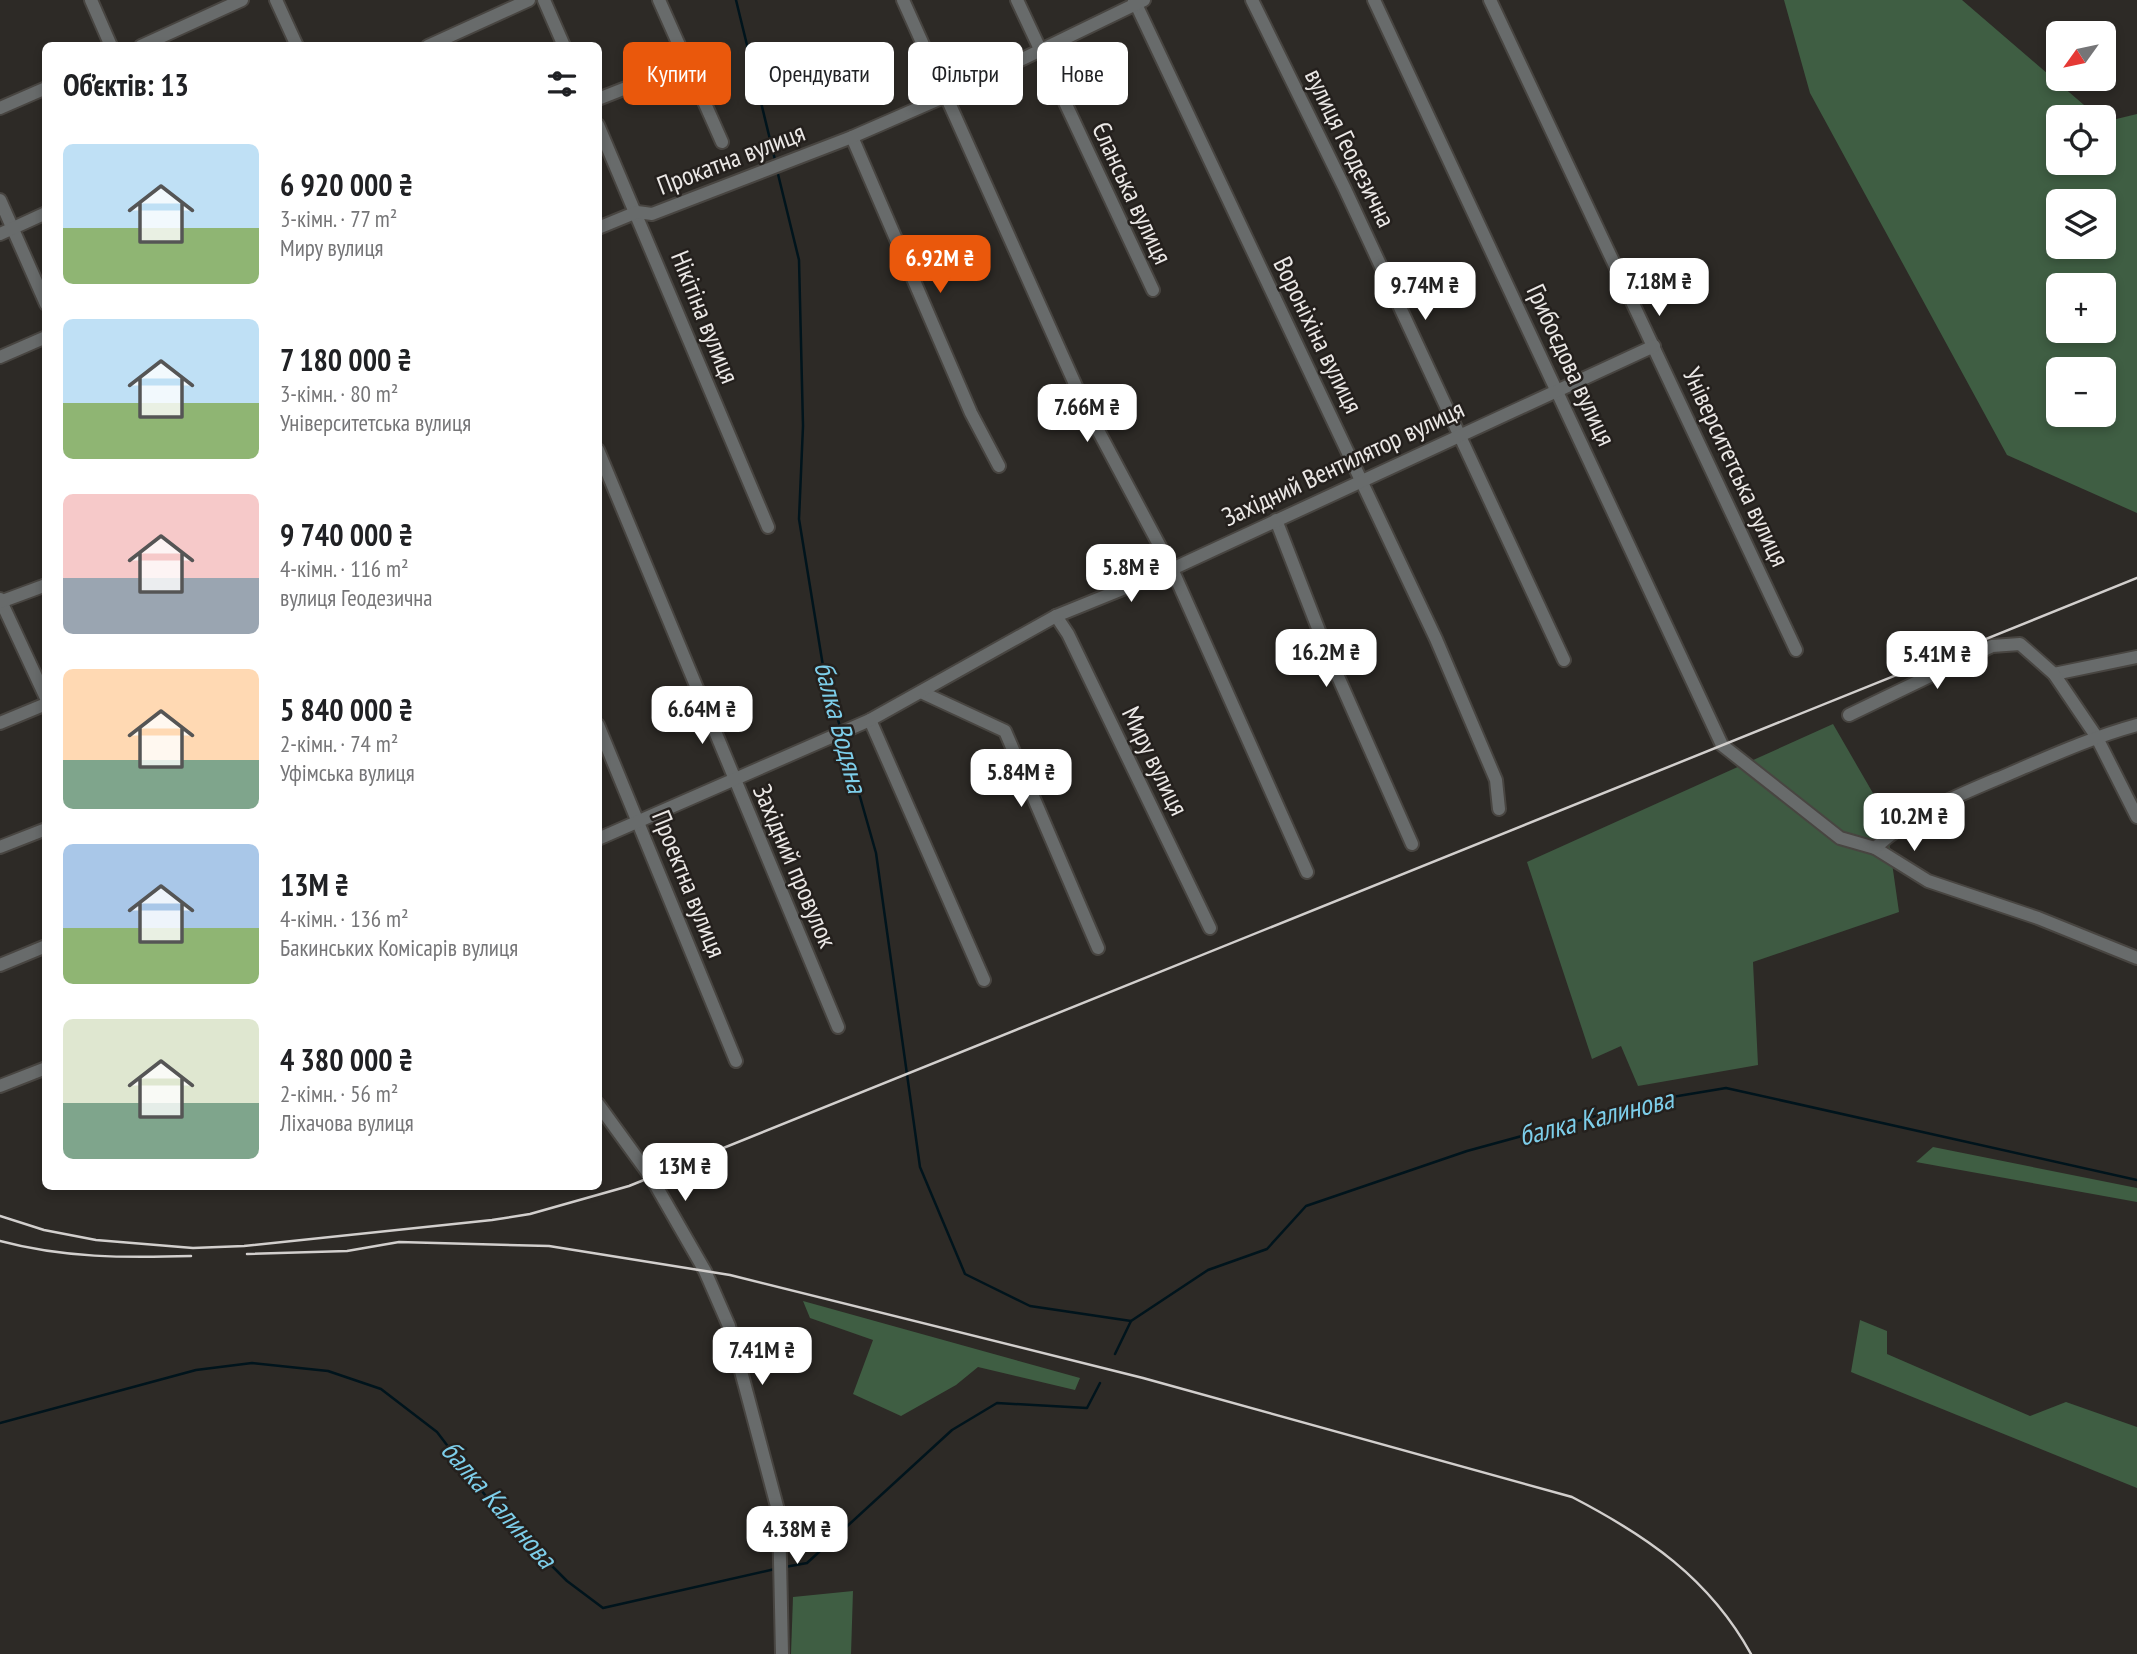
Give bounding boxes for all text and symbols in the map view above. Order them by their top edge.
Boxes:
north arrow [2046,21,2116,91]
map controls [2046,21,2116,427]
chip: Купити [623,42,731,105]
chip: Орендувати [745,42,894,105]
chip: Фільтри [908,42,1023,105]
chip: Нове [1037,42,1128,105]
street label: вулиця Геодезична [1298,63,1403,232]
text: Об’єктів: 13 [63,65,189,104]
icon: filters [543,65,581,103]
button: locate [2046,105,2116,175]
street label: Прокатна вулиця [652,115,809,202]
street label: Єланська вулиця [1085,116,1180,269]
text: 6 920 000 ₴ [280,165,413,204]
icon: home [119,172,203,256]
button: layers [2046,189,2116,259]
text: 3-кімн. · 77 m² [280,204,397,233]
text: Миру вулиця [280,233,384,262]
pin: 6.92M ₴ [875,236,1005,295]
text: 6.92M ₴ [906,243,974,272]
street label: Нікітіна вулиця [664,246,747,388]
street label: Вороніхіна вулиця [1266,251,1371,418]
pin: 7.18M ₴ [1594,258,1724,318]
pin: 9.74M ₴ [1360,262,1490,322]
text: 7.18M ₴ [1626,266,1692,295]
text: 9.74M ₴ [1391,270,1459,299]
button: + [2046,273,2116,343]
street label: Грибоєдова вулиця [1520,279,1623,451]
text: 7 180 000 ₴ [280,340,412,379]
icon: home [119,347,203,431]
button: − [2046,357,2116,427]
street label: Університетська вулиця [1676,362,1797,572]
text: 3-кімн. · 80 m² [280,379,398,408]
pin: 7.66M ₴ [1022,384,1152,444]
text: 7.66M ₴ [1054,392,1120,421]
street label: Західний Вентилятор вулиця [1217,392,1469,533]
text: Університетська вулиця [280,408,471,437]
text: 9 740 000 ₴ [280,515,413,554]
icon: home [119,522,203,606]
pin: 5.8M ₴ [1074,544,1188,604]
text: 5.8M ₴ [1102,552,1160,581]
text: 4-кімн. · 116 m² [280,554,409,583]
text: вулиця Геодезична [280,583,432,612]
pin: 16.2M ₴ [1261,630,1391,689]
pin: 5.41M ₴ [1872,632,2002,691]
text: 16.2M ₴ [1292,637,1360,666]
text: 5.41M ₴ [1903,639,1971,668]
water label: балка Водяна [806,657,877,798]
pin: 6.64M ₴ [637,686,767,746]
text: 5 840 000 ₴ [280,690,413,729]
text: 6.64M ₴ [668,694,736,723]
icon: home [119,697,203,781]
street label: Миру вулиця [1115,701,1196,821]
text: 2-кімн. · 74 m² [280,729,398,758]
pin: 5.84M ₴ [956,750,1086,809]
text: 5.84M ₴ [987,757,1055,786]
text: Уфімська вулиця [280,758,415,787]
street label: Західний провулок [746,779,845,953]
pin: 10.2M ₴ [1849,794,1979,853]
text: 10.2M ₴ [1880,801,1948,830]
street label: Проектна вулиця [645,805,734,962]
text: 13M ₴ [280,865,349,904]
icon: home [119,872,203,956]
text: 4-кімн. · 136 m² [280,904,409,933]
text: Бакинських Комісарів вулиця [280,933,518,962]
text: 4 380 000 ₴ [280,1040,413,1079]
icon: home [119,1047,203,1131]
text: 2-кімн. · 56 m² [280,1079,398,1108]
water label: балка Калинова [1515,1079,1679,1154]
text: Ліхачова вулиця [280,1108,414,1137]
pin: 13M ₴ [636,1144,734,1203]
text: 13M ₴ [659,1151,711,1180]
pin: 7.41M ₴ [697,1328,827,1387]
text: 7.41M ₴ [729,1335,795,1364]
water label: балка Калинова [434,1432,566,1577]
pin: 4.38M ₴ [732,1506,862,1566]
text: 4.38M ₴ [763,1514,831,1543]

